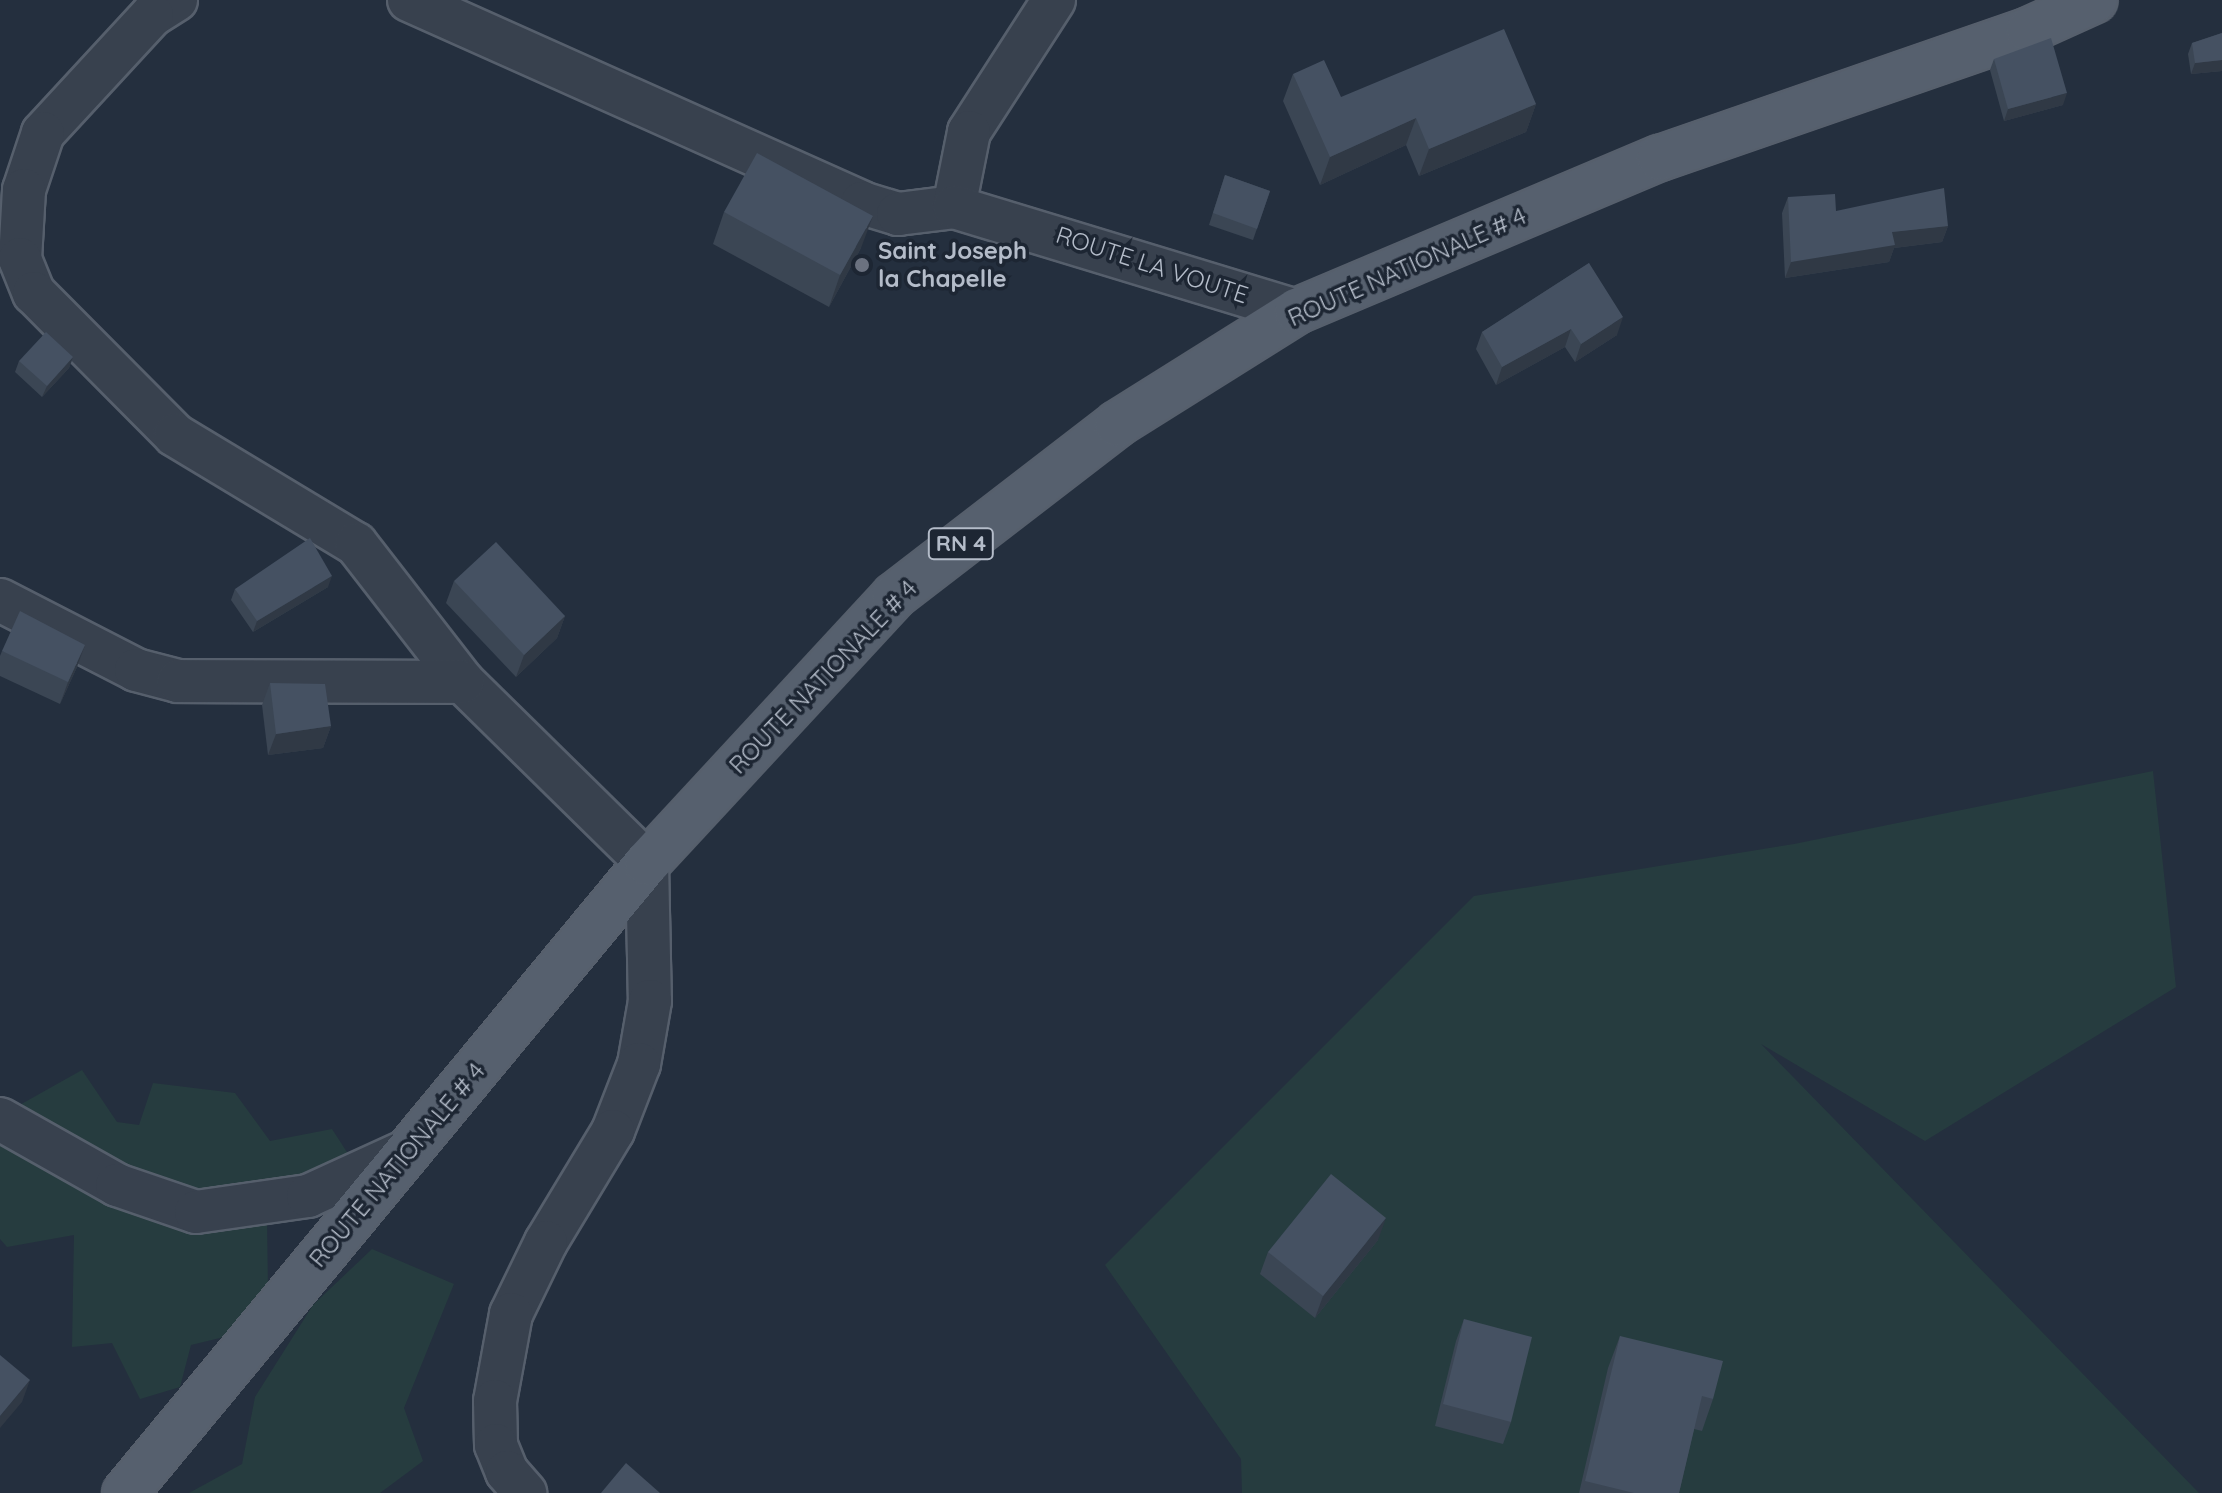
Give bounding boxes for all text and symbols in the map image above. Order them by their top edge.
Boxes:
street label: ROUTE NATIONALE # 4 [1284,201,1530,333]
street label: ROUTE LA VOUTE [1052,220,1252,310]
place label: Saint Joseph la Chapelle [878,237,1027,293]
marker: Saint Joseph la Chapelle [853,256,871,274]
road number: RN 4 [927,526,995,562]
street label: ROUTE NATIONALE # 4 [723,574,923,780]
street label: ROUTE NATIONALE # 4 [303,1057,491,1273]

